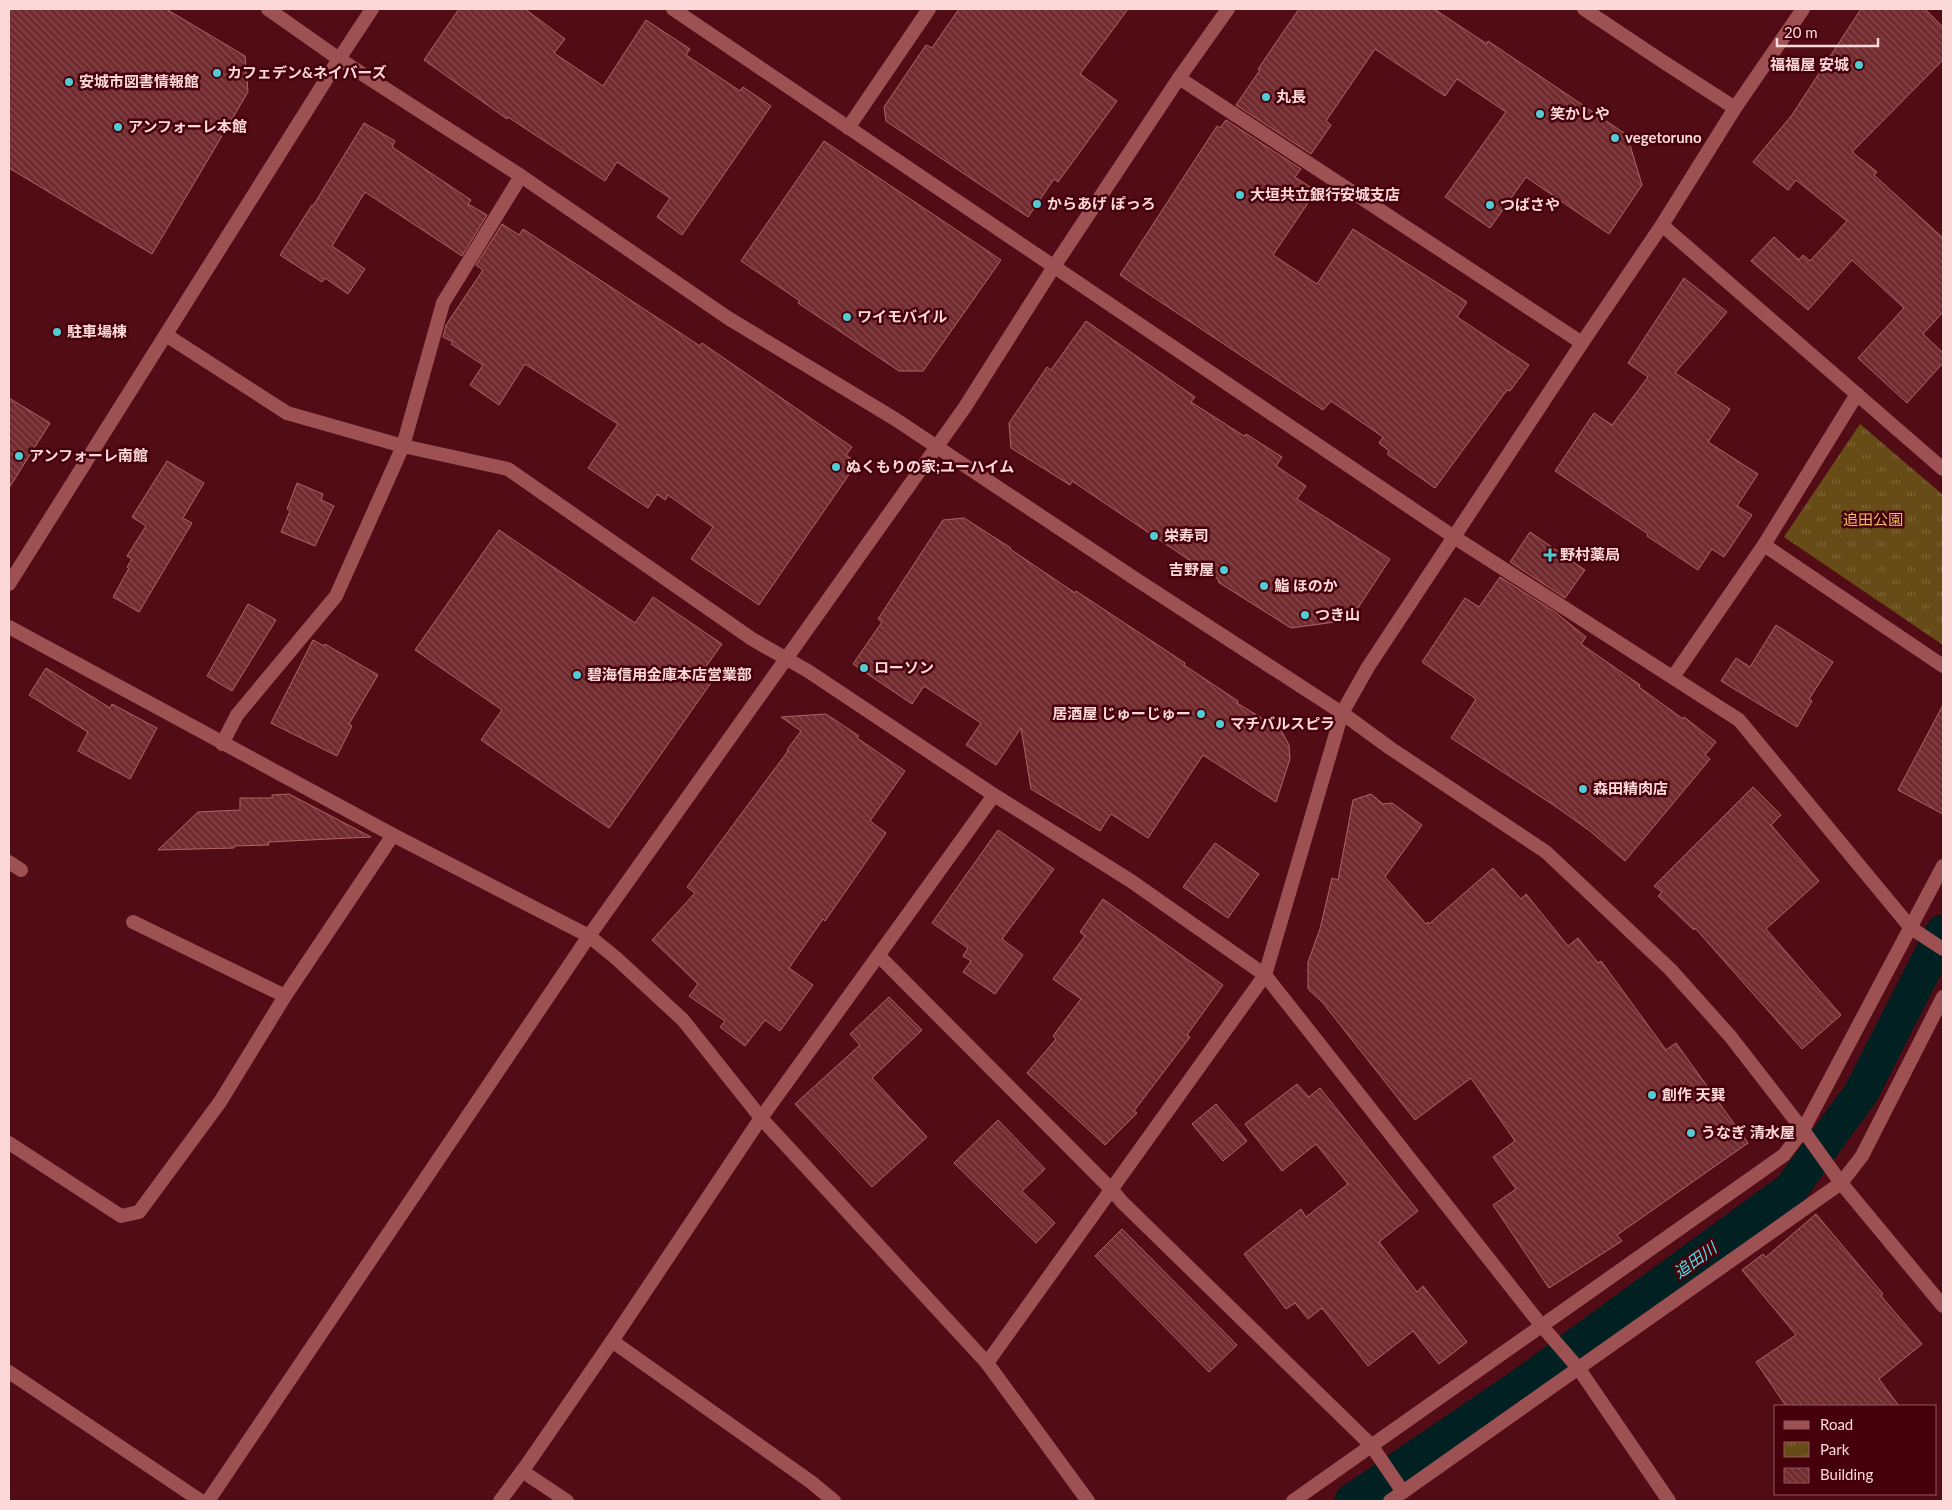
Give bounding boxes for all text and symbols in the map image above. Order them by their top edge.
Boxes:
scale bar [1777,15,1878,47]
text: 20 m [1784,23,1818,41]
place label: 福福屋 安城 [1769,55,1849,73]
marker: 福福屋 安城 [1853,59,1865,71]
place label: カフェデン&ネイバーズ [227,63,387,81]
marker: カフェデン&ネイバーズ [211,67,223,79]
place label: 安城市図書情報館 [79,72,199,90]
marker: 安城市図書情報館 [63,76,75,88]
place label: 丸長 [1276,87,1306,105]
marker: 丸長 [1260,91,1272,103]
place label: 笑かしや [1550,104,1610,122]
marker: 笑かしや [1534,108,1546,120]
place label: アンフォーレ本館 [128,117,247,135]
marker: アンフォーレ本館 [112,121,124,133]
place label: vegetoruno [1625,128,1702,146]
marker: vegetoruno [1609,132,1621,144]
place label: 大垣共立銀行安城支店 [1250,185,1400,203]
marker: 大垣共立銀行安城支店 [1234,189,1246,201]
place label: からあげ ぽっろ [1047,194,1156,212]
place label: つばさや [1500,195,1560,213]
marker: からあげ ぽっろ [1031,198,1043,210]
marker: つばさや [1484,199,1496,211]
place label: ワイモバイル [857,307,947,325]
marker: ワイモバイル [841,311,853,323]
place label: 駐車場棟 [67,322,127,340]
marker: 駐車場棟 [51,326,63,338]
place label: アンフォーレ南館 [29,446,148,464]
marker: アンフォーレ南館 [13,450,25,462]
place label: ぬくもりの家;ユーハイム [846,457,1014,475]
marker: ぬくもりの家;ユーハイム [830,461,842,473]
park label: 追田公園 [1843,510,1903,528]
place label: 栄寿司 [1164,526,1209,544]
marker: 栄寿司 [1148,530,1160,542]
place label: 野村薬局 [1560,545,1620,563]
marker: 野村薬局 [1544,549,1556,561]
place label: 吉野屋 [1169,560,1214,578]
marker: 吉野屋 [1218,564,1230,576]
place label: 鮨 ほのか [1274,576,1338,594]
marker: 鮨 ほのか [1258,580,1270,592]
place label: つき山 [1315,605,1360,623]
marker: つき山 [1299,609,1311,621]
place label: ローソン [874,658,934,676]
marker: ローソン [858,662,870,674]
place label: 碧海信用金庫本店営業部 [587,665,752,683]
marker: 碧海信用金庫本店営業部 [571,669,583,681]
place label: 居酒屋 じゅーじゅー [1052,704,1191,722]
marker: 居酒屋 じゅーじゅー [1195,708,1207,720]
place label: マチバルスピラ [1230,714,1335,732]
marker: マチバルスピラ [1214,718,1226,730]
place label: 森田精肉店 [1593,779,1668,797]
marker: 森田精肉店 [1577,783,1589,795]
place label: 創作 天巽 [1662,1085,1726,1103]
marker: 創作 天巽 [1646,1089,1658,1101]
place label: うなぎ 清水屋 [1701,1123,1795,1141]
marker: うなぎ 清水屋 [1685,1127,1697,1139]
water label: 追田川 [1670,1237,1721,1281]
legend [1774,1405,1937,1495]
text: Road [1820,1415,1853,1433]
text: Park [1820,1440,1850,1458]
text: Building [1820,1465,1873,1483]

